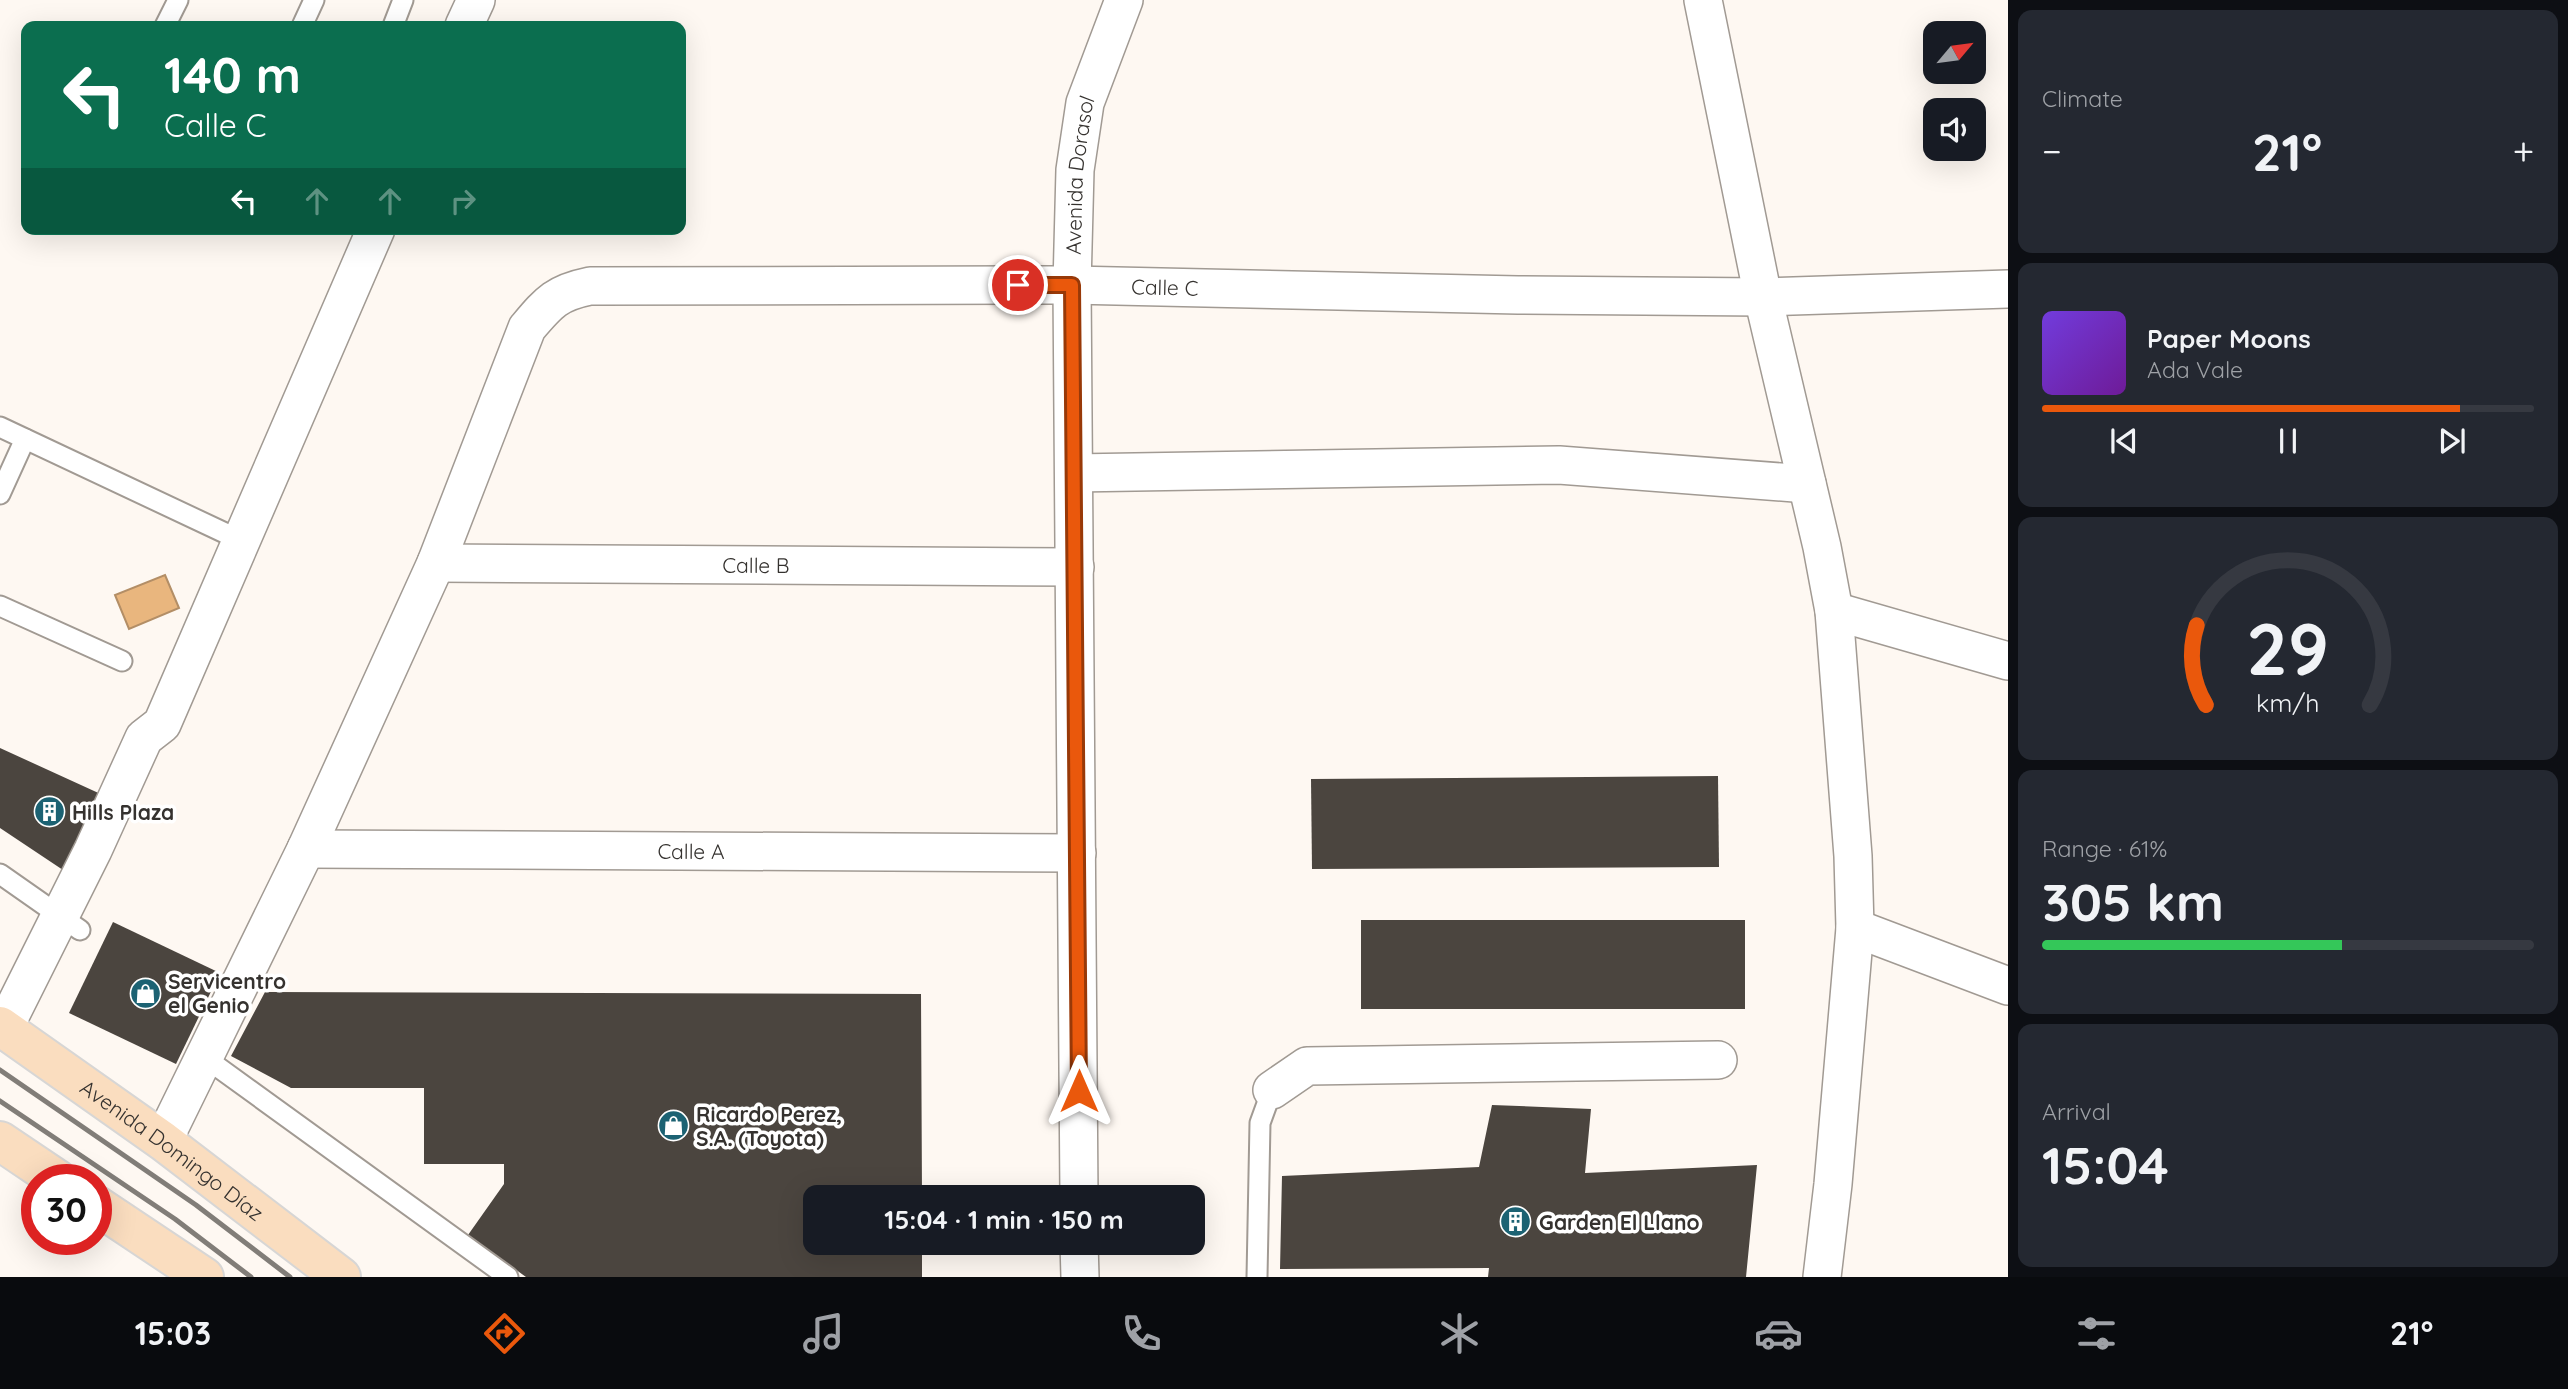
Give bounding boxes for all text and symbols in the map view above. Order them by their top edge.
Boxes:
north arrow [1923,21,1986,84]
map controls [1923,21,1986,161]
text: 140 m [164,44,301,105]
icon: left [49,49,140,140]
text: Climate [2042,84,2123,113]
street label: Avenida Dorasol [1060,92,1100,255]
button: sound [1923,98,1986,161]
text: Calle C [164,105,266,145]
text: 21° [2252,119,2322,184]
text: − [2042,127,2062,175]
text: + [2513,127,2534,175]
icon: left [225,182,263,220]
icon: ahead [298,182,336,220]
icon: ahead [371,182,409,220]
icon: right [444,182,482,220]
pin [988,255,1048,315]
icon: arrive [999,266,1037,304]
street label: Calle C [1131,273,1199,301]
text: Paper Moons [2147,322,2311,355]
text: Ada Vale [2147,355,2243,384]
icon: previous [2105,422,2143,460]
icon: pause [2269,422,2307,460]
icon: next [2433,422,2471,460]
street label: Calle B [722,552,790,578]
text: 29 [2247,602,2329,693]
text: km/h [2256,686,2320,717]
building icon: Hills Plaza [32,795,66,829]
place label: Hills Plaza [72,799,174,825]
text: Range · 61% [2042,834,2167,863]
street label: Calle A [657,838,725,864]
text: 305 km [2042,869,2224,934]
place label: Servicentro el Genio [168,968,286,1018]
shop icon: Servicentro el Genio [128,976,162,1010]
position arrow [1042,1054,1116,1128]
street label: Avenida Domingo Díaz [75,1074,269,1226]
text: Arrival [2042,1097,2111,1126]
place label: Ricardo Perez, S.A. (Toyota) [696,1101,842,1151]
shop icon: Ricardo Perez, S.A. (Toyota) [656,1109,690,1143]
text: 15:04 [2042,1132,2169,1197]
speed limit sign: 30 [21,1164,112,1255]
text: 15:04 · 1 min · 150 m [884,1203,1124,1236]
building icon: Garden El Llano [1499,1205,1533,1239]
place label: Garden El Llano [1539,1209,1700,1235]
icon: directions [480,1309,529,1358]
icon: music [799,1309,848,1358]
icon: phone [1117,1309,1166,1358]
icon: climate [1435,1309,1484,1358]
icon: car [1754,1309,1803,1358]
icon: filters [2072,1309,2121,1358]
text: 15:03 [135,1313,211,1353]
text: 21° [2390,1313,2433,1353]

